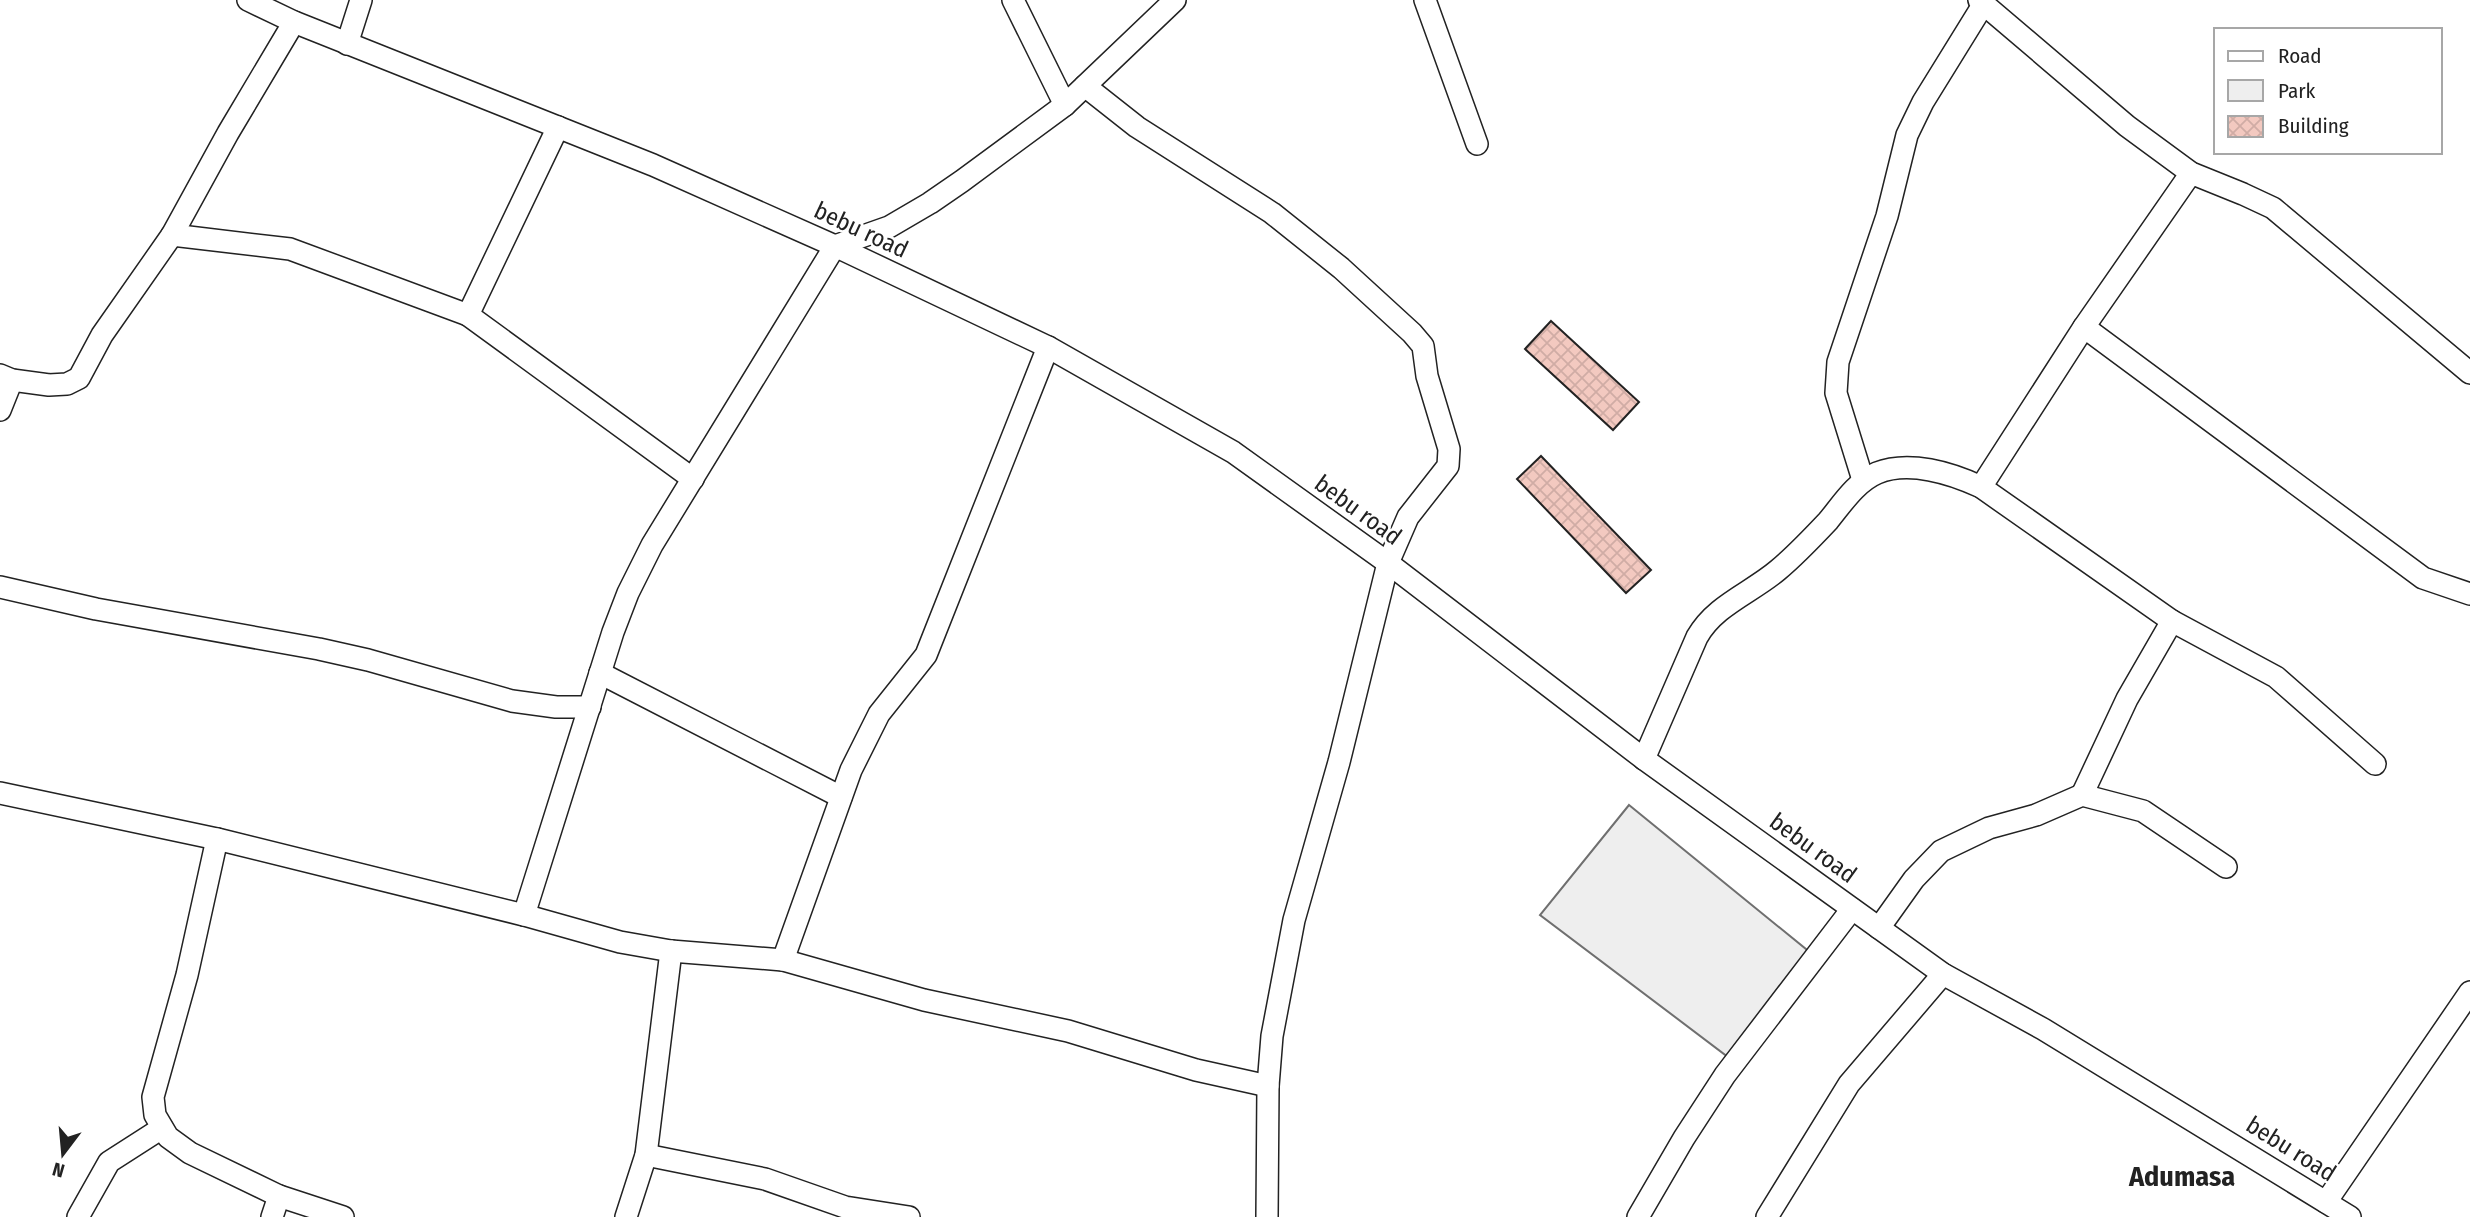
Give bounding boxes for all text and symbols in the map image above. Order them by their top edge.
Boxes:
legend [2214,28,2442,154]
text: Road [2278,43,2322,69]
text: Park [2278,78,2316,104]
text: Building [2278,113,2349,139]
street label: bebu road [810,196,912,264]
street label: bebu road [1309,469,1407,551]
street label: bebu road [1764,807,1862,889]
street label: bebu road [2241,1111,2341,1187]
north arrow [28,1119,98,1189]
text: N [50,1157,67,1182]
district label: Adumasa [2128,1160,2235,1193]

